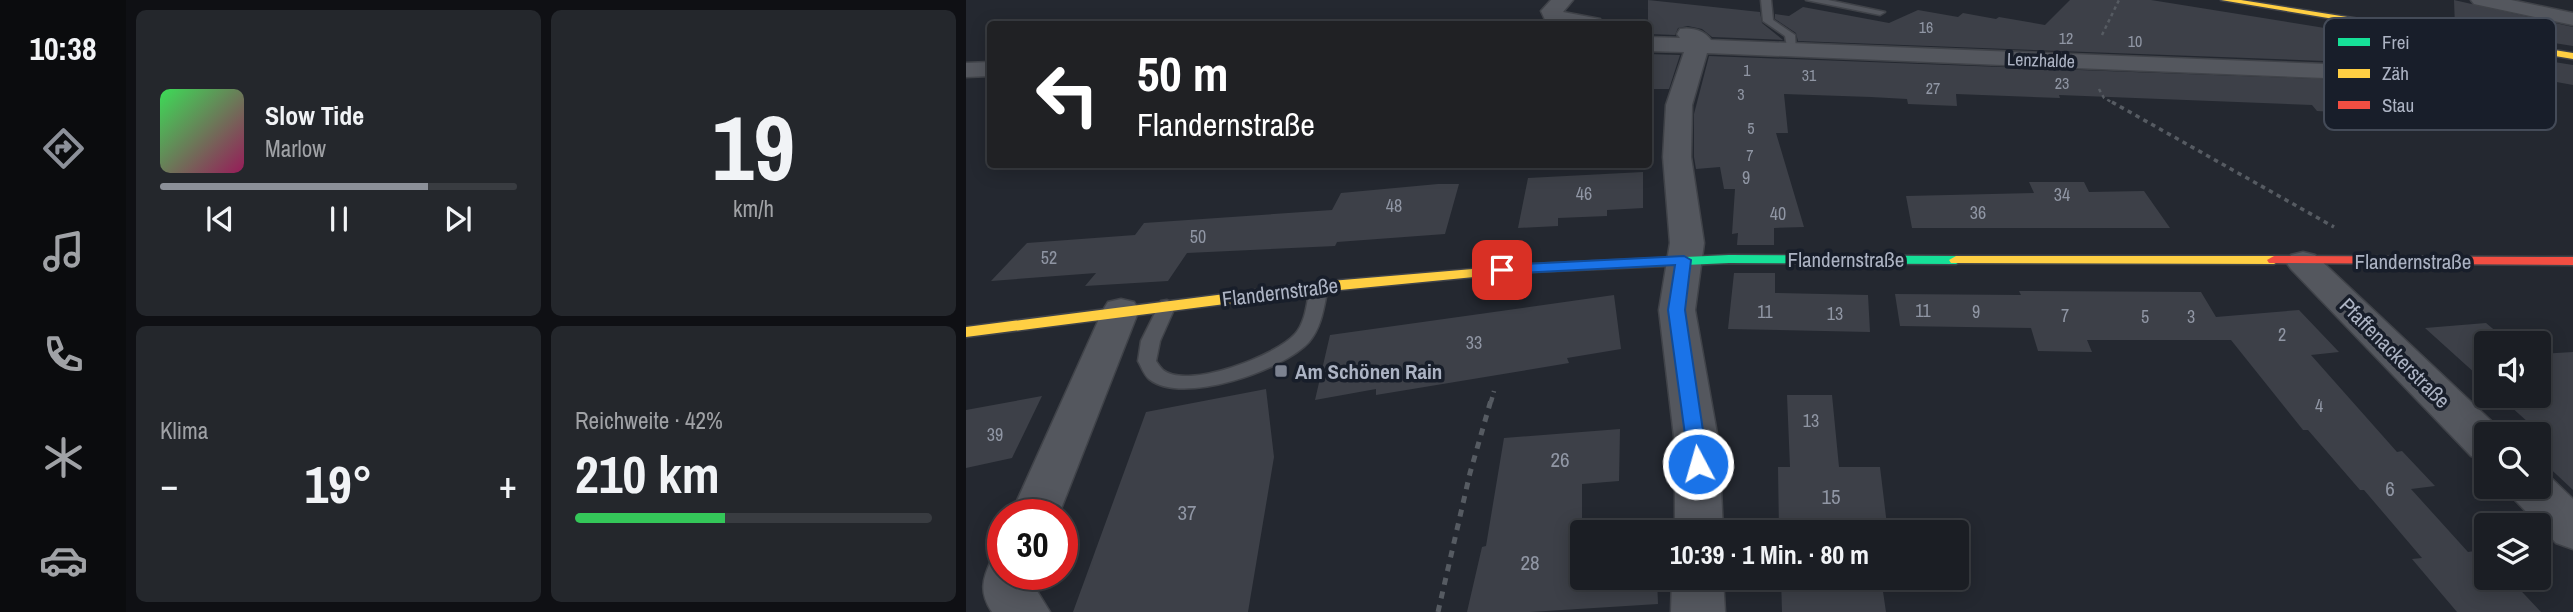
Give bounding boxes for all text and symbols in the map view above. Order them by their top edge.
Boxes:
house number: 16 [1919,16,1933,38]
legend [2324,18,2556,130]
text: 10:38 [29,27,97,70]
house number: 12 [2059,27,2073,49]
text: Frei [2382,29,2410,55]
house number: 10 [2128,30,2142,52]
text: 50 m [1137,40,1229,106]
street label: Lenzhalde [2007,46,2075,74]
icon: left [1022,49,1113,140]
house number: 1 [1743,59,1751,81]
text: Zäh [2382,60,2409,86]
house number: 31 [1802,64,1817,86]
house number: 23 [2055,72,2069,94]
house number: 27 [1926,77,1940,99]
house number: 3 [1737,83,1745,105]
text: 19 [712,86,795,208]
text: Stau [2382,92,2414,118]
text: Slow Tide [265,98,364,133]
text: Flandernstraße [1137,103,1315,146]
house number: 5 [1747,117,1755,139]
icon: directions [39,124,88,173]
text: Marlow [265,133,326,164]
house number: 7 [1746,144,1754,166]
house number: 9 [1742,165,1750,190]
house number: 46 [1576,181,1592,206]
house number: 34 [2054,182,2070,207]
text: km/h [733,193,774,224]
house number: 48 [1386,193,1402,218]
icon: previous [201,200,239,238]
icon: pause [320,200,358,238]
icon: next [439,200,477,238]
house number: 36 [1970,200,1986,225]
house number: 40 [1770,201,1786,226]
house number: 50 [1190,224,1206,249]
icon: music [39,227,88,276]
pin [1472,240,1532,300]
house number: 52 [1041,245,1057,270]
street label: Flandernstraße [1788,245,1904,274]
street label: Flandernstraße [2355,247,2471,276]
icon: arrive [1483,251,1521,289]
street label: Flandernstraße [1220,270,1340,314]
street label: Pfaffenackerstraße [2333,291,2457,415]
house number: 11 [1915,298,1931,323]
house number: 11 [1757,299,1773,324]
house number: 9 [1972,299,1980,324]
house number: 13 [1827,301,1843,326]
house number: 7 [2061,303,2069,328]
house number: 5 [2141,304,2149,329]
house number: 3 [2187,304,2195,329]
house number: 2 [2278,322,2286,347]
icon: phone [39,330,88,379]
house number: 33 [1466,330,1482,355]
map controls [2474,331,2551,590]
button: sound [2474,331,2551,408]
place label: Am Schönen Rain [1295,357,1442,386]
marker: Am Schönen Rain [1273,363,1289,379]
house number: 4 [2315,393,2323,418]
text: Reichweite · 42% [575,405,723,436]
house number: 13 [1803,408,1819,433]
text: Klima [160,415,208,446]
house number: 39 [987,422,1003,447]
button: search [2474,422,2551,499]
position arrow [1661,427,1735,501]
icon: climate [39,433,88,482]
text: 210 km [575,439,720,509]
house number: 26 [1550,445,1570,474]
text: 19° [304,449,373,519]
text: − [160,459,178,510]
text: + [499,459,517,510]
house number: 6 [2385,474,2395,503]
house number: 15 [1821,482,1841,511]
house number: 37 [1177,498,1197,527]
speed limit sign: 30 [987,499,1078,590]
button: layers [2474,513,2551,590]
icon: car [39,536,88,585]
text: 10:39 · 1 Min. · 80 m [1670,537,1869,572]
house number: 28 [1520,548,1540,577]

